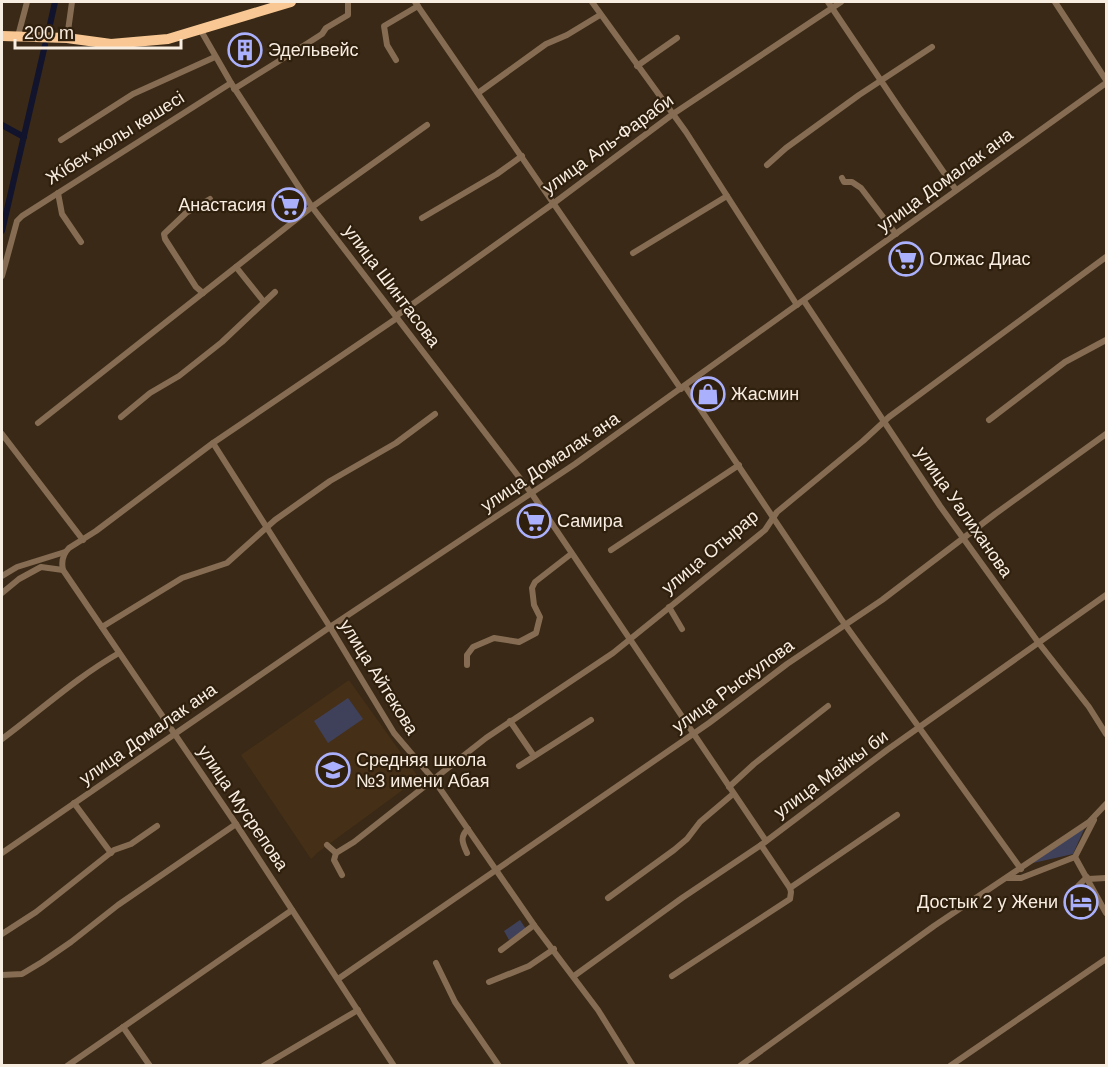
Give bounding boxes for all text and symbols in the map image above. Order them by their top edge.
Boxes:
scale bar [15,12,182,50]
text: 200 m [24,23,74,43]
building icon: Эдельвейс [227,32,263,68]
place label: Эдельвейс [268,40,359,60]
street label: Жібек жолы көшесі [42,87,188,189]
street label: улица Аль-Фараби [539,90,677,198]
street label: улица Домалак ана [873,124,1017,236]
supermarket icon: Анастасия [271,187,307,223]
place label: Анастасия [178,195,266,215]
street label: улица Шинтасова [340,221,445,352]
supermarket icon: Олжас Диас [888,241,924,277]
place label: Олжас Диас [929,249,1031,269]
shop icon: Жасмин [690,376,726,412]
place label: Жасмин [731,384,799,404]
street label: улица Домалак ана [477,408,624,516]
street label: улица Уалиханова [911,443,1017,582]
supermarket icon: Самира [516,503,552,539]
street label: улица Отырар [658,506,762,598]
place label: Самира [557,511,624,531]
street label: улица Айтекова [336,616,423,739]
street label: улица Рыскулова [668,635,798,737]
street label: улица Домалак ана [76,679,221,789]
street label: улица Майкы би [770,726,892,822]
street label: улица Мусрепова [194,742,293,875]
place label: Средняя школа №3 имени Абая [356,750,489,791]
school or university icon: Средняя школа №3 имени Абая [315,752,351,788]
hotel icon: Достык 2 у Жени [1063,884,1099,920]
place label: Достык 2 у Жени [917,892,1058,912]

